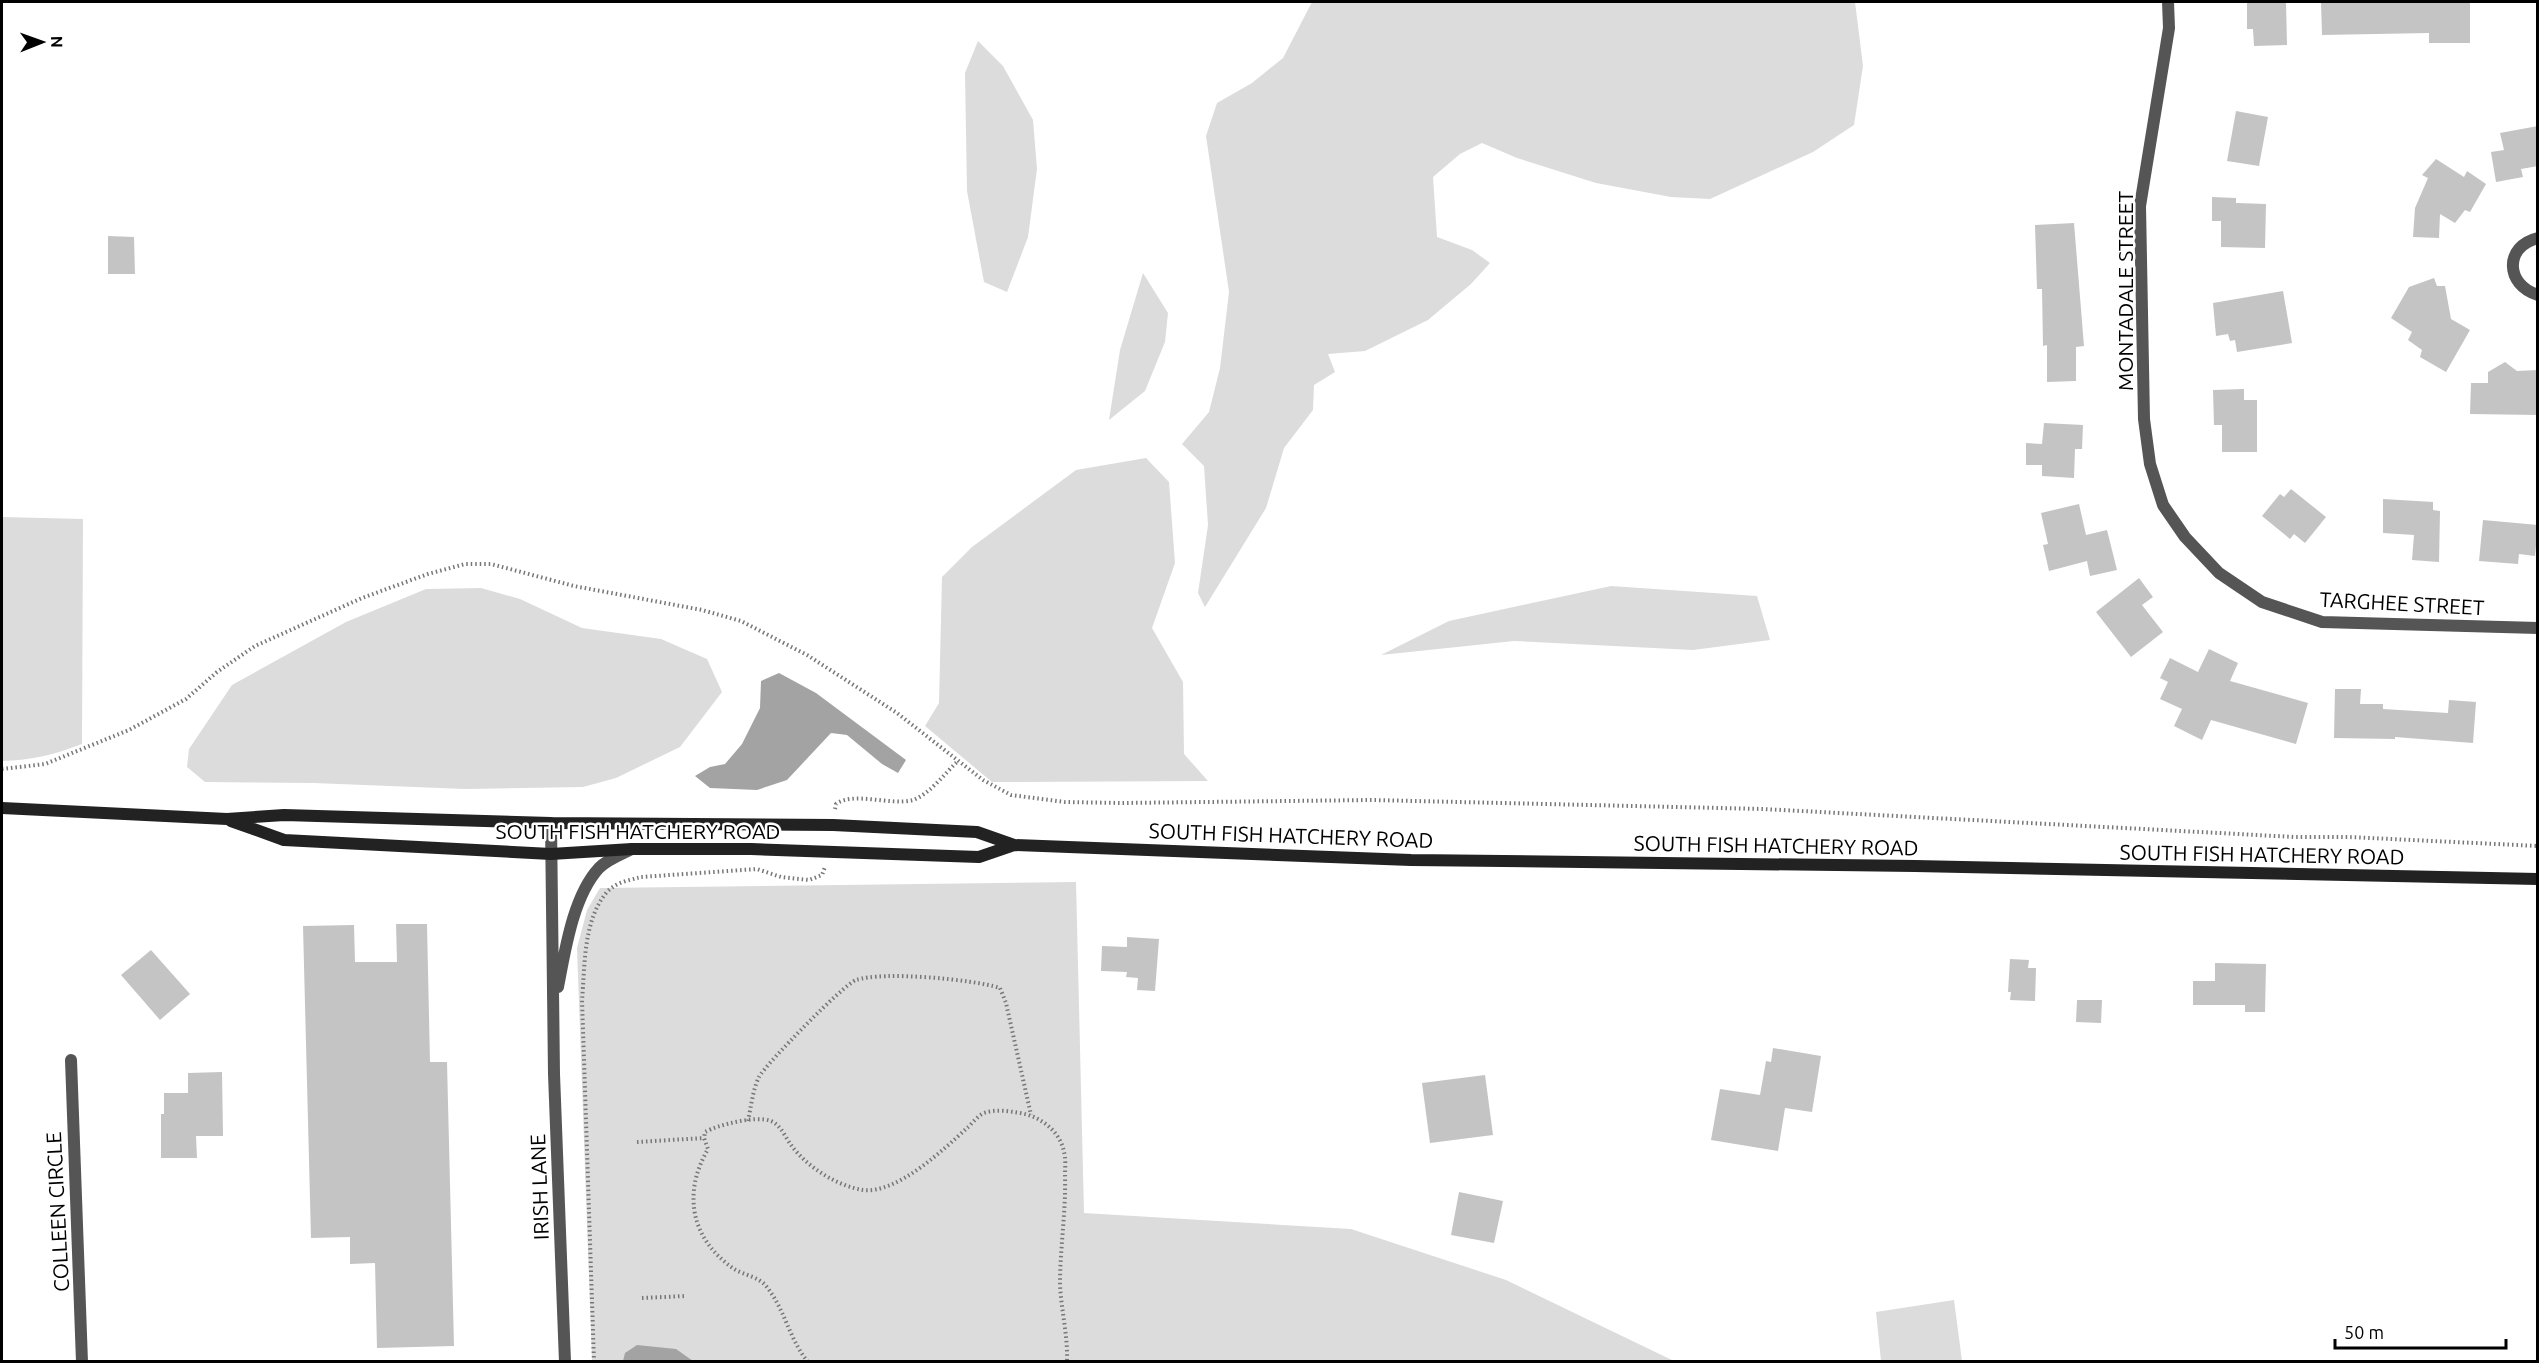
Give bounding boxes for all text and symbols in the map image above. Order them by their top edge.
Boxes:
north arrow [12,12,72,72]
text: N [48,36,66,48]
street label: MONTADALE STREET [2113,191,2137,391]
street label: TARGHEE STREET [2319,587,2485,619]
street label: SOUTH FISH HATCHERY ROAD [1148,818,1434,852]
street label: SOUTH FISH HATCHERY ROAD [496,819,780,843]
street label: SOUTH FISH HATCHERY ROAD [1633,831,1919,859]
street label: SOUTH FISH HATCHERY ROAD [2119,840,2405,868]
street label: COLLEEN CIRCLE [41,1131,73,1293]
street label: IRISH LANE [525,1134,553,1240]
scale bar [2335,1312,2506,1350]
text: 50 m [2344,1322,2384,1342]

